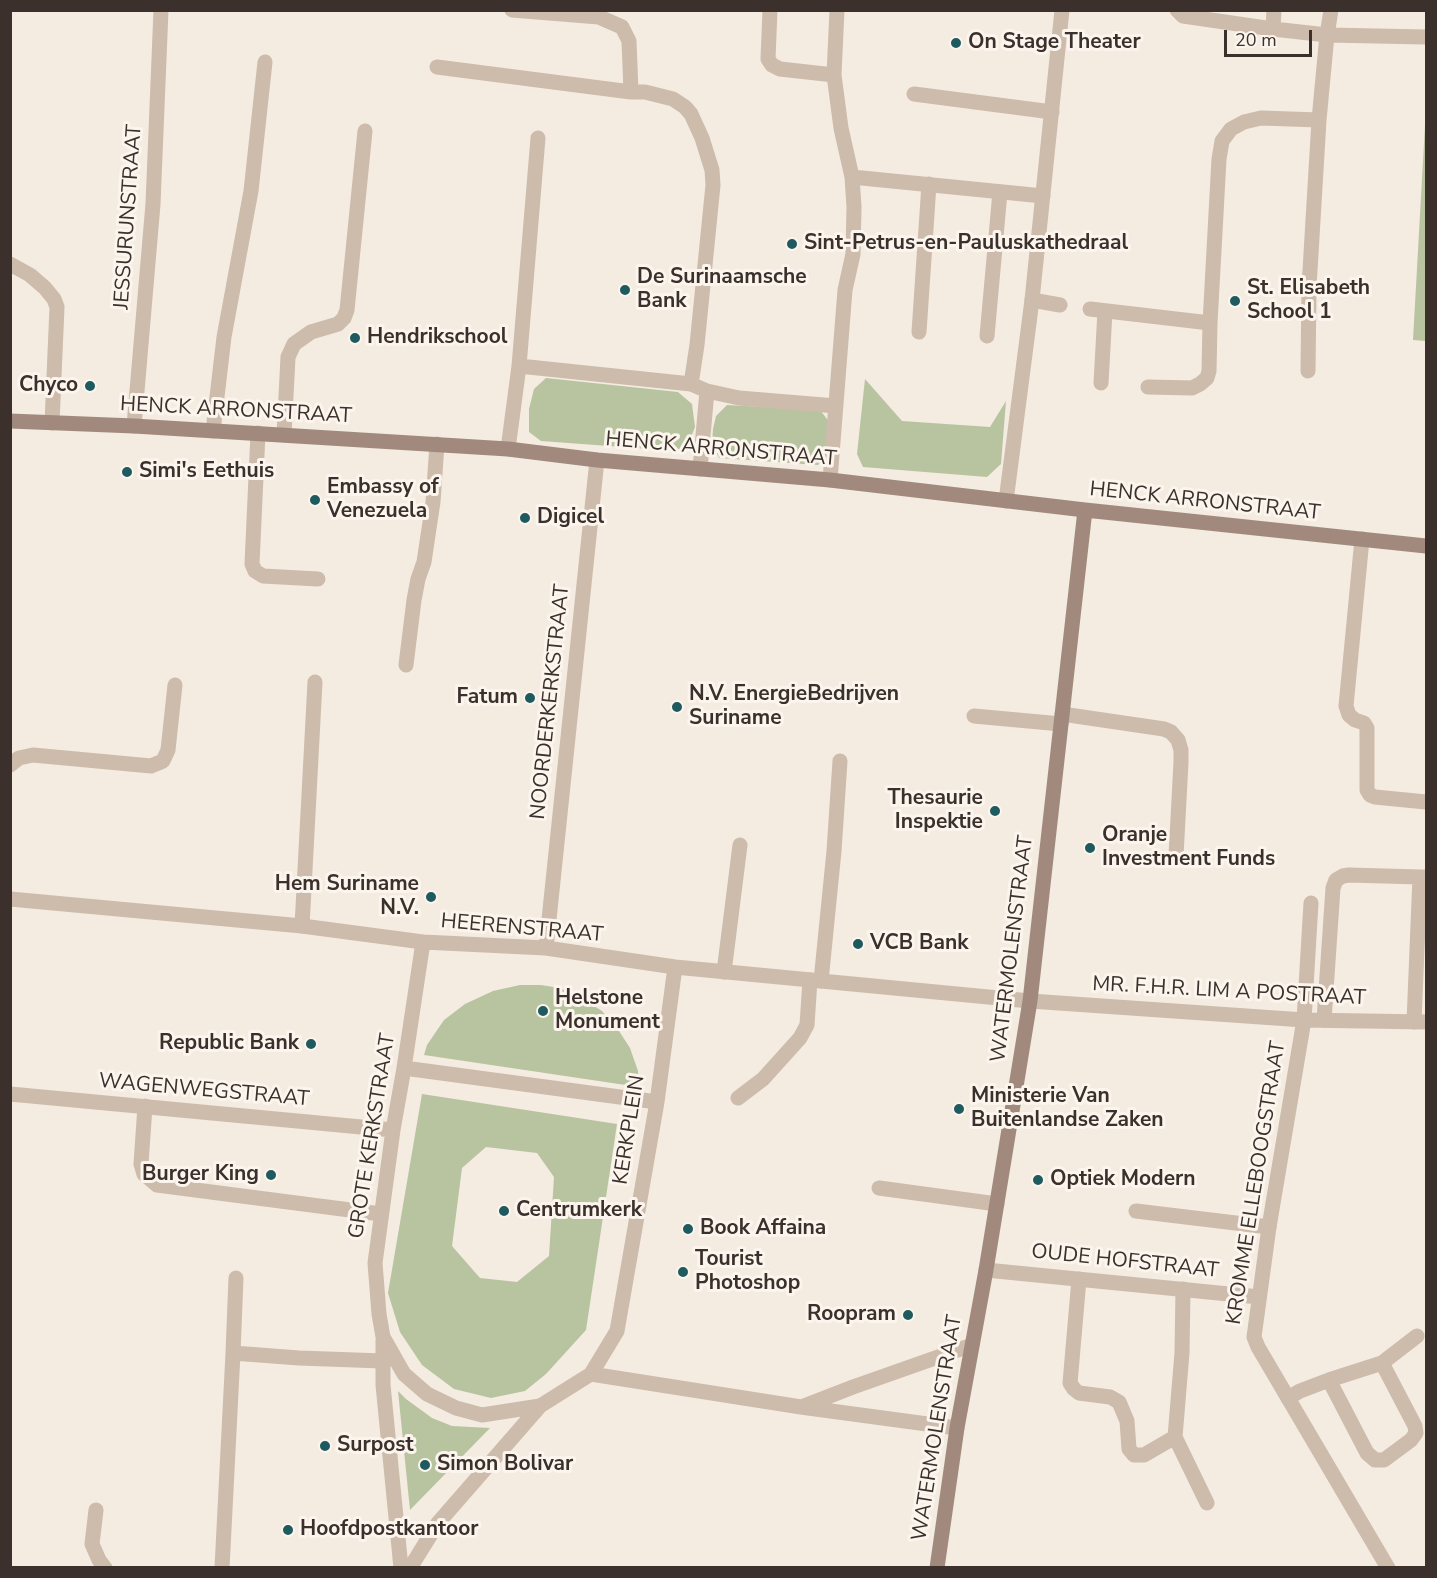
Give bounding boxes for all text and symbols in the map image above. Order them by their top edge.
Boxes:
scale bar [1227,18,1316,56]
text: 20 m [1235,28,1277,52]
place label: On Stage Theater [968,30,1141,56]
marker: On Stage Theater [949,36,963,50]
street label: JESSURUNSTRAAT [110,124,148,310]
place label: Sint-Petrus-en-Pauluskathedraal [804,231,1128,257]
marker: Sint-Petrus-en-Pauluskathedraal [785,237,799,251]
place label: De Surinaamsche Bank [637,265,807,315]
place label: St. Elisabeth School 1 [1247,276,1370,326]
marker: De Surinaamsche Bank [618,283,632,297]
marker: St. Elisabeth School 1 [1228,294,1242,308]
place label: Hendrikschool [367,325,508,351]
marker: Hendrikschool [348,331,362,345]
place label: Chyco [19,373,78,399]
marker: Chyco [83,379,97,393]
street label: HENCK ARRONSTRAAT [119,392,353,430]
street label: HENCK ARRONSTRAAT [604,427,838,473]
place label: Simi's Eethuis [139,459,274,485]
marker: Simi's Eethuis [120,465,134,479]
place label: Embassy of Venezuela [327,475,439,525]
street label: HENCK ARRONSTRAAT [1088,477,1322,527]
marker: Embassy of Venezuela [308,493,322,507]
place label: Digicel [537,505,604,531]
marker: Digicel [518,511,532,525]
street label: NOORDERKERKSTRAAT [526,583,576,821]
place label: N.V. EnergieBedrijven Suriname [689,682,899,732]
place label: Fatum [456,685,518,711]
marker: Fatum [523,691,537,705]
marker: N.V. EnergieBedrijven Suriname [670,700,684,714]
place label: Thesaurie Inspektie [887,786,983,836]
marker: Thesaurie Inspektie [988,804,1002,818]
place label: Oranje Investment Funds [1102,823,1275,873]
street label: WATERMOLENSTRAAT [987,834,1039,1064]
marker: Oranje Investment Funds [1083,841,1097,855]
place label: Hem Suriname N.V. [275,872,419,922]
marker: Hem Suriname N.V. [424,890,438,904]
street label: HEERENSTRAAT [440,909,604,949]
place label: VCB Bank [870,931,968,957]
marker: VCB Bank [851,937,865,951]
street label: MR. F.H.R. LIM A POSTRAAT [1092,972,1366,1012]
place label: Helstone Monument [555,986,660,1036]
marker: Helstone Monument [536,1004,550,1018]
place label: Republic Bank [159,1031,299,1057]
street label: GROTE KERKSTRAAT [344,1032,402,1240]
marker: Republic Bank [304,1037,318,1051]
street label: KROMME ELLEBOOGSTRAAT [1222,1040,1292,1326]
street label: WAGENWEGSTRAAT [98,1069,310,1113]
street label: KERKPLEIN [609,1074,651,1186]
place label: Ministerie Van Buitenlandse Zaken [971,1084,1164,1134]
marker: Ministerie Van Buitenlandse Zaken [952,1102,966,1116]
place label: Burger King [142,1162,259,1188]
place label: Optiek Modern [1050,1167,1196,1193]
marker: Burger King [264,1168,278,1182]
marker: Optiek Modern [1031,1173,1045,1187]
place label: Centrumkerk [516,1198,642,1224]
marker: Centrumkerk [497,1204,511,1218]
place label: Book Affaina [700,1216,826,1242]
marker: Book Affaina [681,1222,695,1236]
street label: OUDE HOFSTRAAT [1030,1240,1220,1284]
place label: Tourist Photoshop [695,1247,800,1297]
marker: Tourist Photoshop [676,1265,690,1279]
place label: Roopram [807,1302,896,1328]
marker: Roopram [901,1308,915,1322]
street label: WATERMOLENSTRAAT [908,1313,968,1543]
place label: Surpost [337,1433,414,1459]
marker: Surpost [318,1439,332,1453]
place label: Simon Bolivar [437,1452,573,1478]
marker: Simon Bolivar [418,1458,432,1472]
place label: Hoofdpostkantoor [300,1517,478,1543]
marker: Hoofdpostkantoor [281,1523,295,1537]

